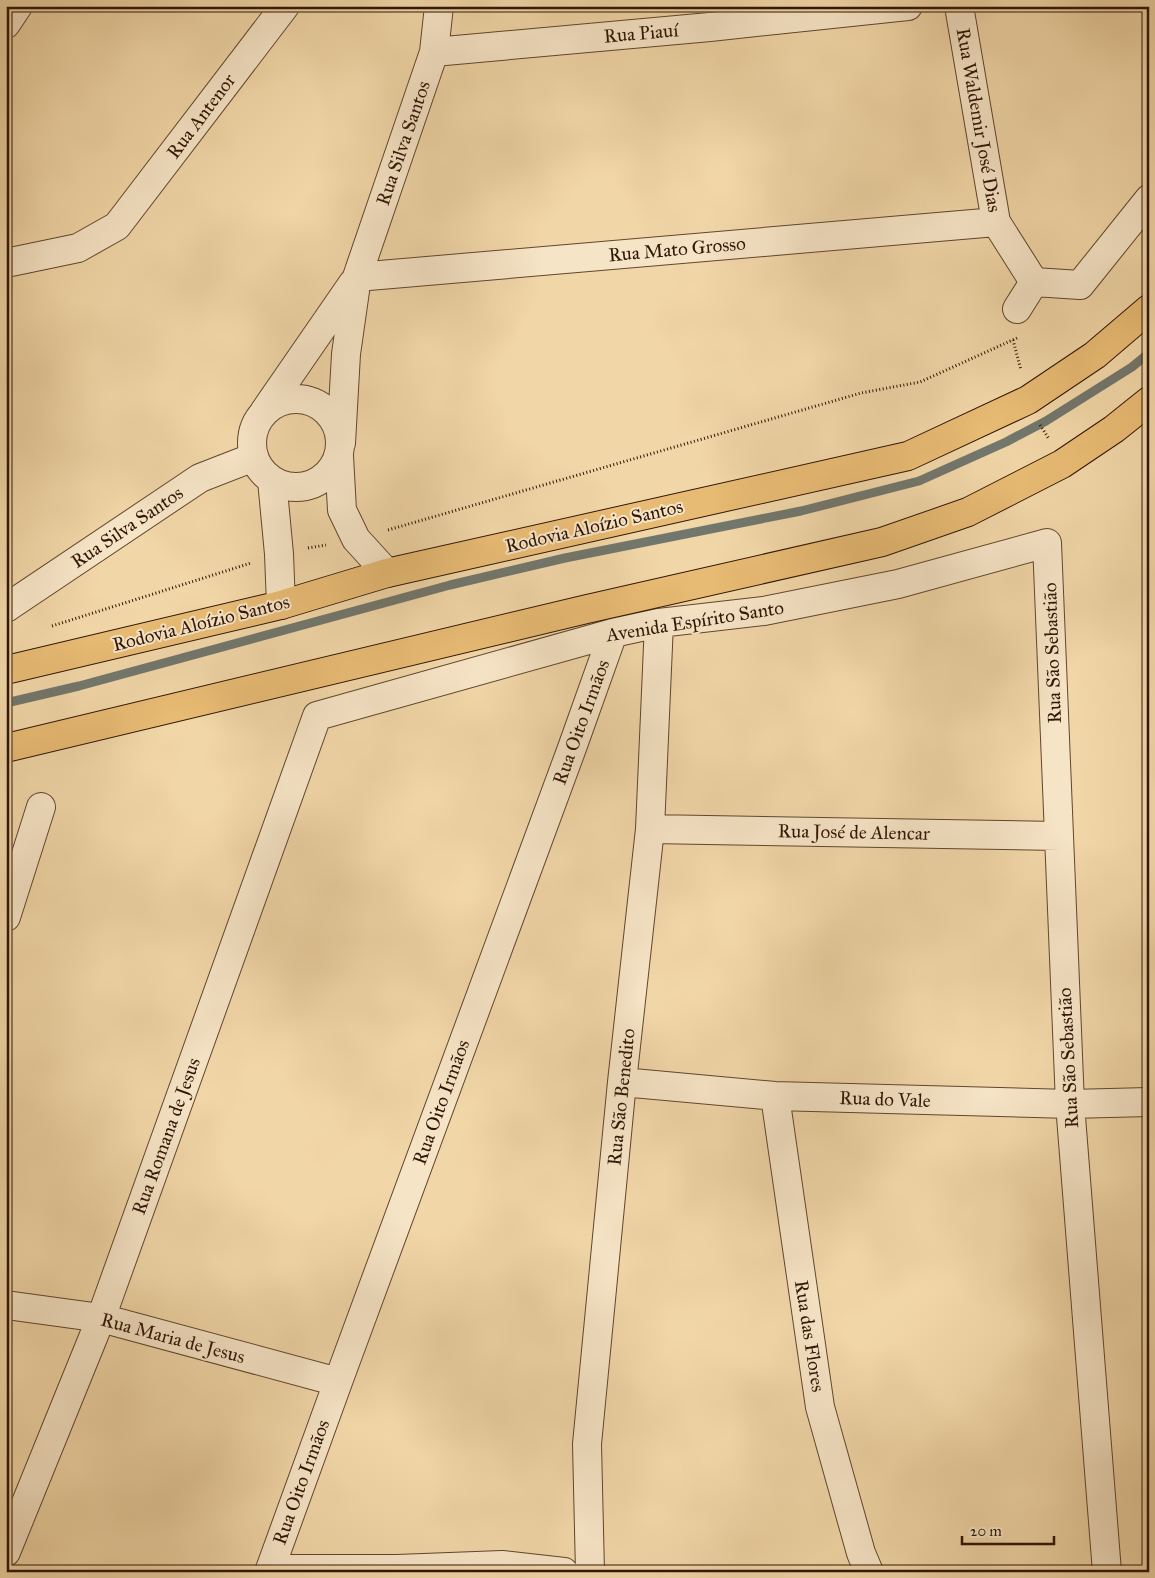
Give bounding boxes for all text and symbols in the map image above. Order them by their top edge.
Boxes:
street label: Rua Piauí [603,18,680,48]
street label: Rua Waldemir José Dias [950,26,1007,214]
street label: Rua Antenor [162,68,241,163]
street label: Rua Silva Santos [371,78,435,208]
street label: Rua Mato Grosso [607,232,747,266]
street label: Rua Silva Santos [67,481,187,573]
street label: Rodovia Aloízio Santos [503,494,685,558]
street label: Rua São Sebastião [1038,582,1066,724]
street label: Rodovia Aloízio Santos [110,590,292,656]
street label: Avenida Espírito Santo [604,596,786,647]
street label: Rua Oito Irmãos [548,656,614,788]
street label: Rua José de Alencar [778,819,931,846]
street label: Rua São Sebastião [1053,987,1083,1129]
street label: Rua São Benedito [602,1027,640,1167]
street label: Rua Oito Irmãos [408,1036,474,1168]
street label: Rua Romana de Jesus [127,1054,206,1218]
street label: Rua do Vale [839,1086,931,1112]
street label: Rua das Flores [790,1278,830,1394]
street label: Rua Maria de Jesus [98,1308,248,1369]
street label: Rua Oito Irmãos [268,1416,334,1548]
scale bar [962,1513,1055,1545]
text: 20 m [970,1522,1002,1540]

